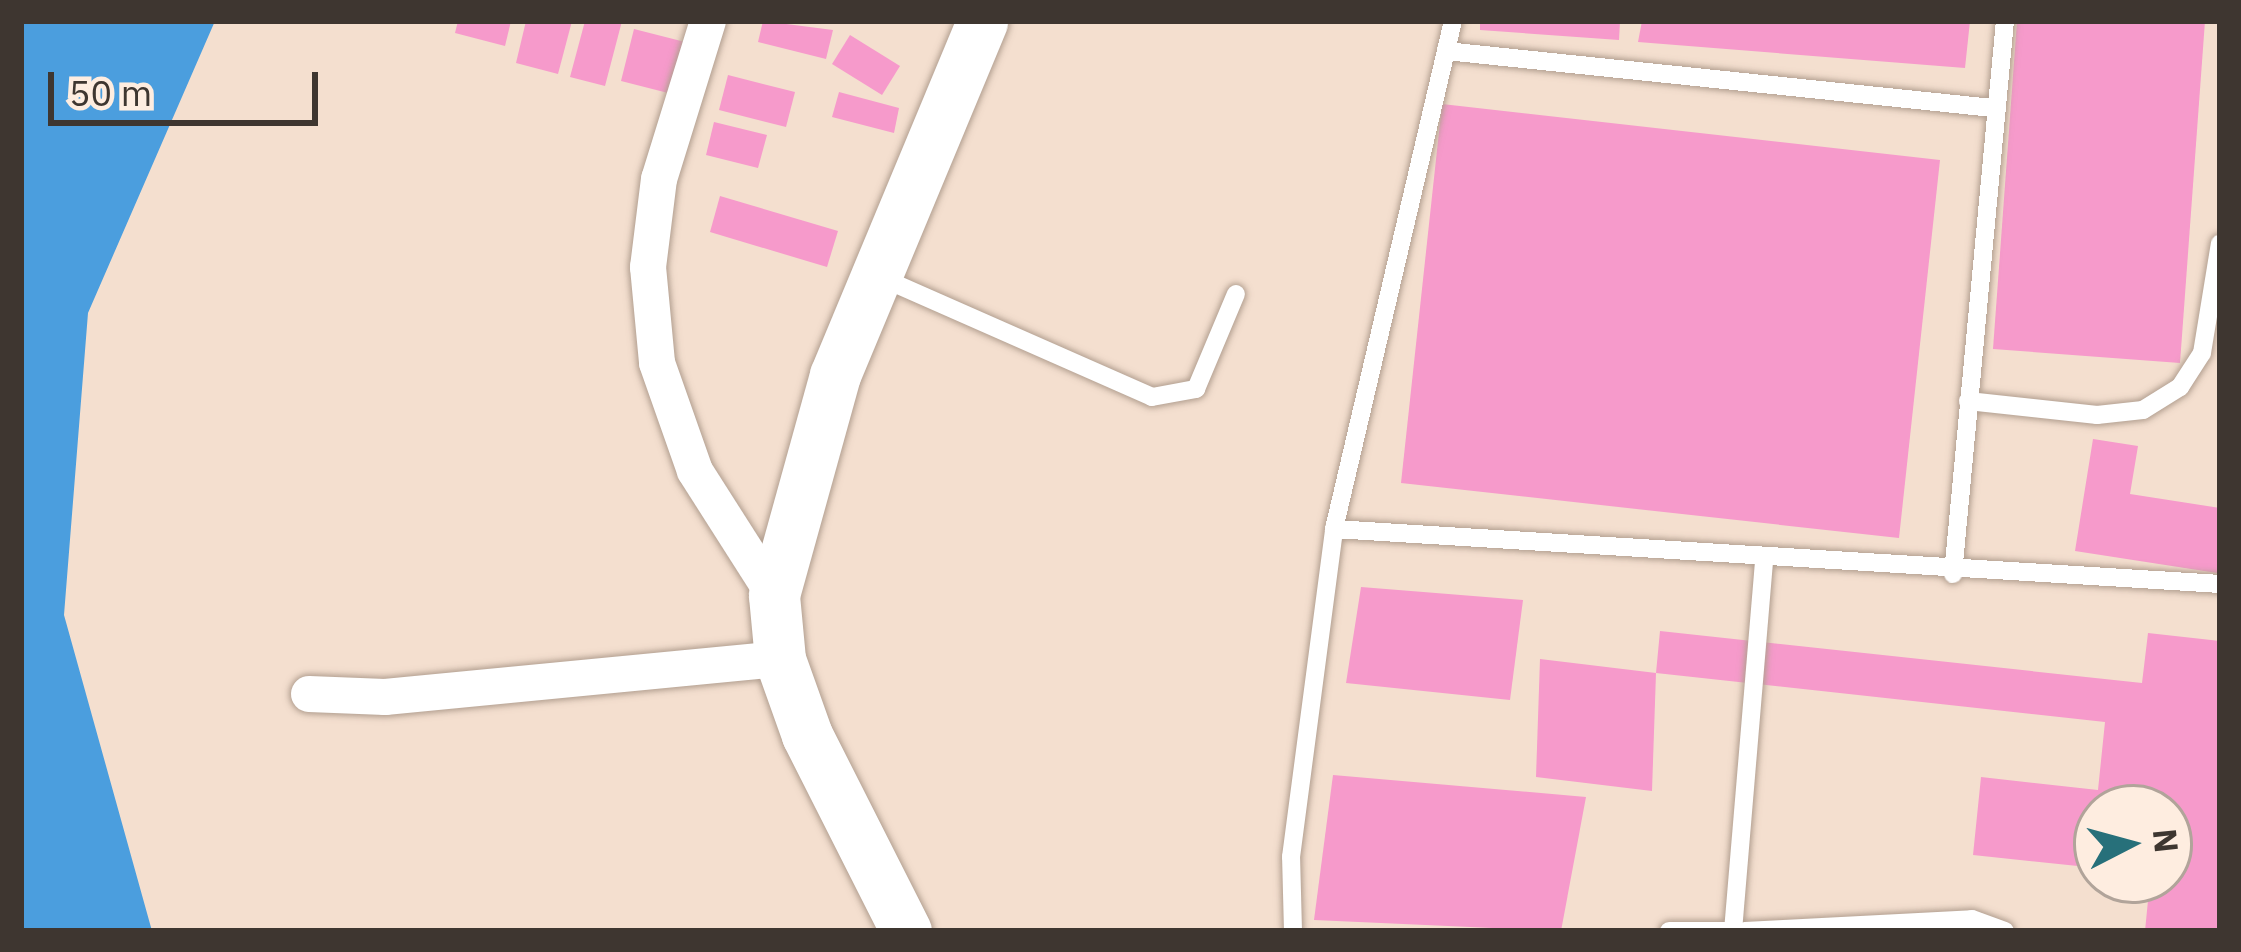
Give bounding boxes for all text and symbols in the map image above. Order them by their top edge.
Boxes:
scale bar [54,48,324,122]
text: 50 m [69,69,152,116]
north arrow [2073,784,2193,904]
text: N [2144,826,2189,855]

